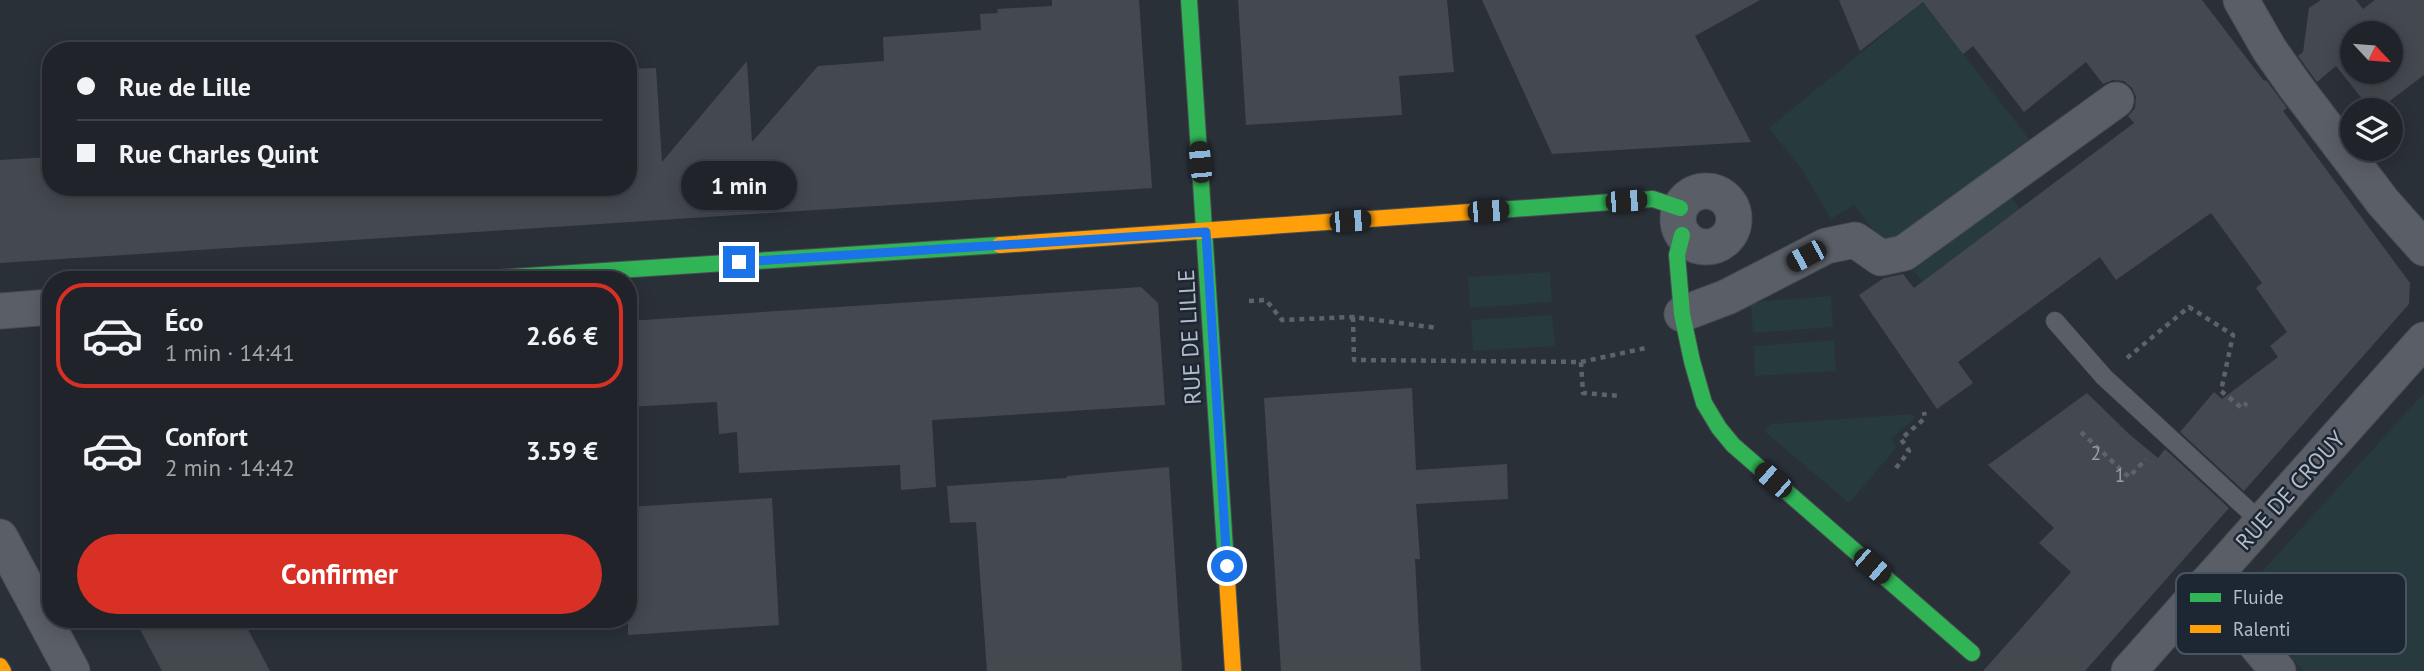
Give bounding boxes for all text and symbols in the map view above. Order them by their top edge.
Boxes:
north arrow [2340,21,2403,84]
map controls [2340,21,2403,161]
text: Rue de Lille [119,70,251,103]
button: layers [2340,98,2403,161]
text: Rue Charles Quint [119,137,319,170]
car [1188,140,1213,184]
callout: 1 min [681,160,797,210]
text: 1 min [711,171,767,200]
car [1605,189,1648,213]
car [1467,199,1510,223]
car [1329,209,1372,233]
car [1783,237,1830,275]
route end [723,246,755,278]
street label: RUE DE LILLE [1171,269,1207,405]
icon: car [81,304,144,367]
text: Éco [165,305,203,338]
text: 2.66 € [526,319,598,352]
text: 1 min · 14:41 [165,338,295,367]
icon: car [81,419,144,482]
text: Confort [165,420,248,453]
street label: RUE DE CROUY [2229,424,2351,555]
text: 3.59 € [526,434,598,467]
house number: 2 [2091,441,2101,465]
text: 2 min · 14:42 [165,453,295,482]
car [1751,458,1796,502]
house number: 1 [2115,463,2125,487]
button: Confirmer [77,534,602,614]
car [1850,544,1895,588]
route start [1211,550,1243,582]
legend [2176,573,2406,654]
text: Fluide [2233,585,2284,609]
text: Ralenti [2233,617,2291,641]

